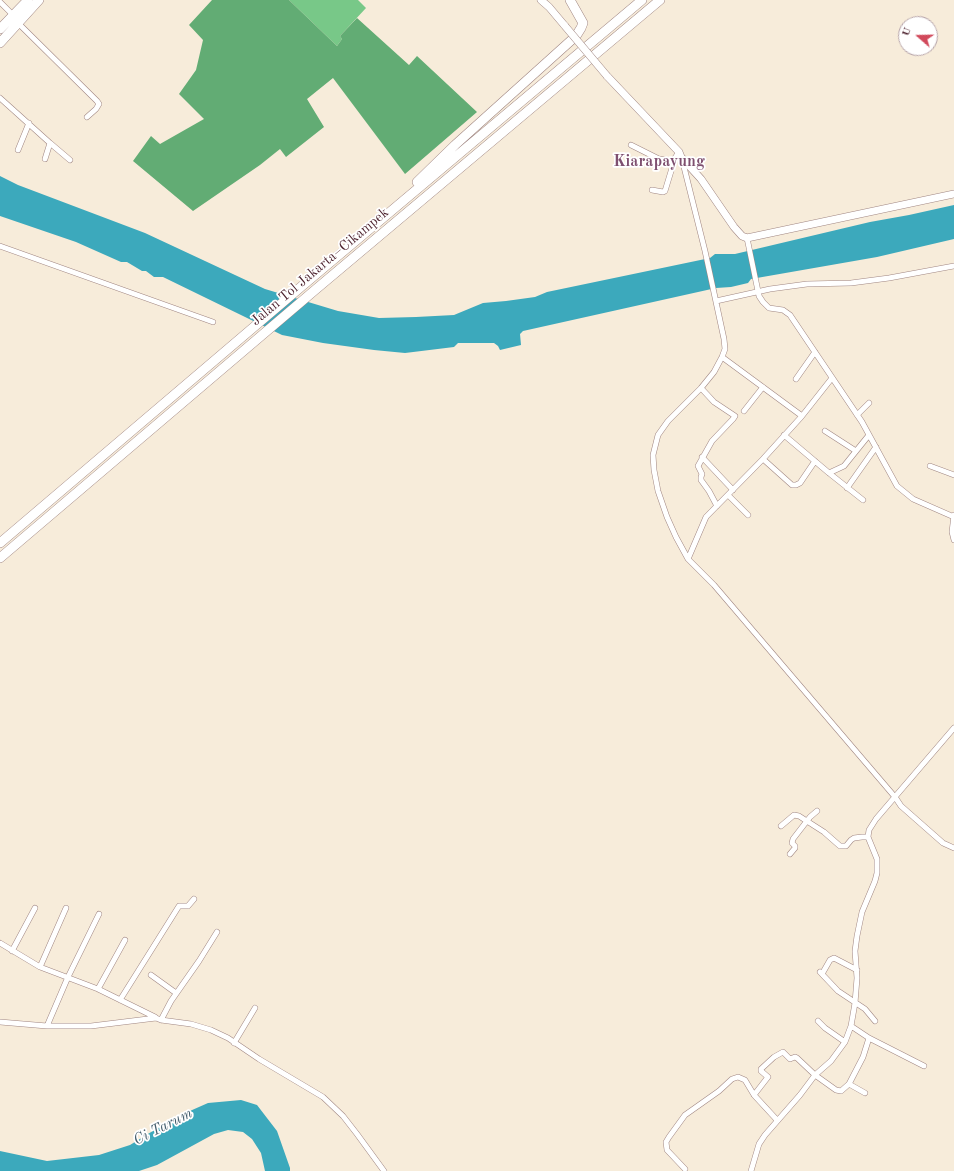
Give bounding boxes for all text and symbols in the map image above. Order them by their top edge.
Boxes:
north arrow [898,16,938,56]
text: U [901,26,914,38]
district label: Kiarapayung [613,152,705,172]
street label: Jalan Tol Jakarta–Cikampek [248,204,392,330]
water label: Ci Tarum [130,1104,196,1150]

